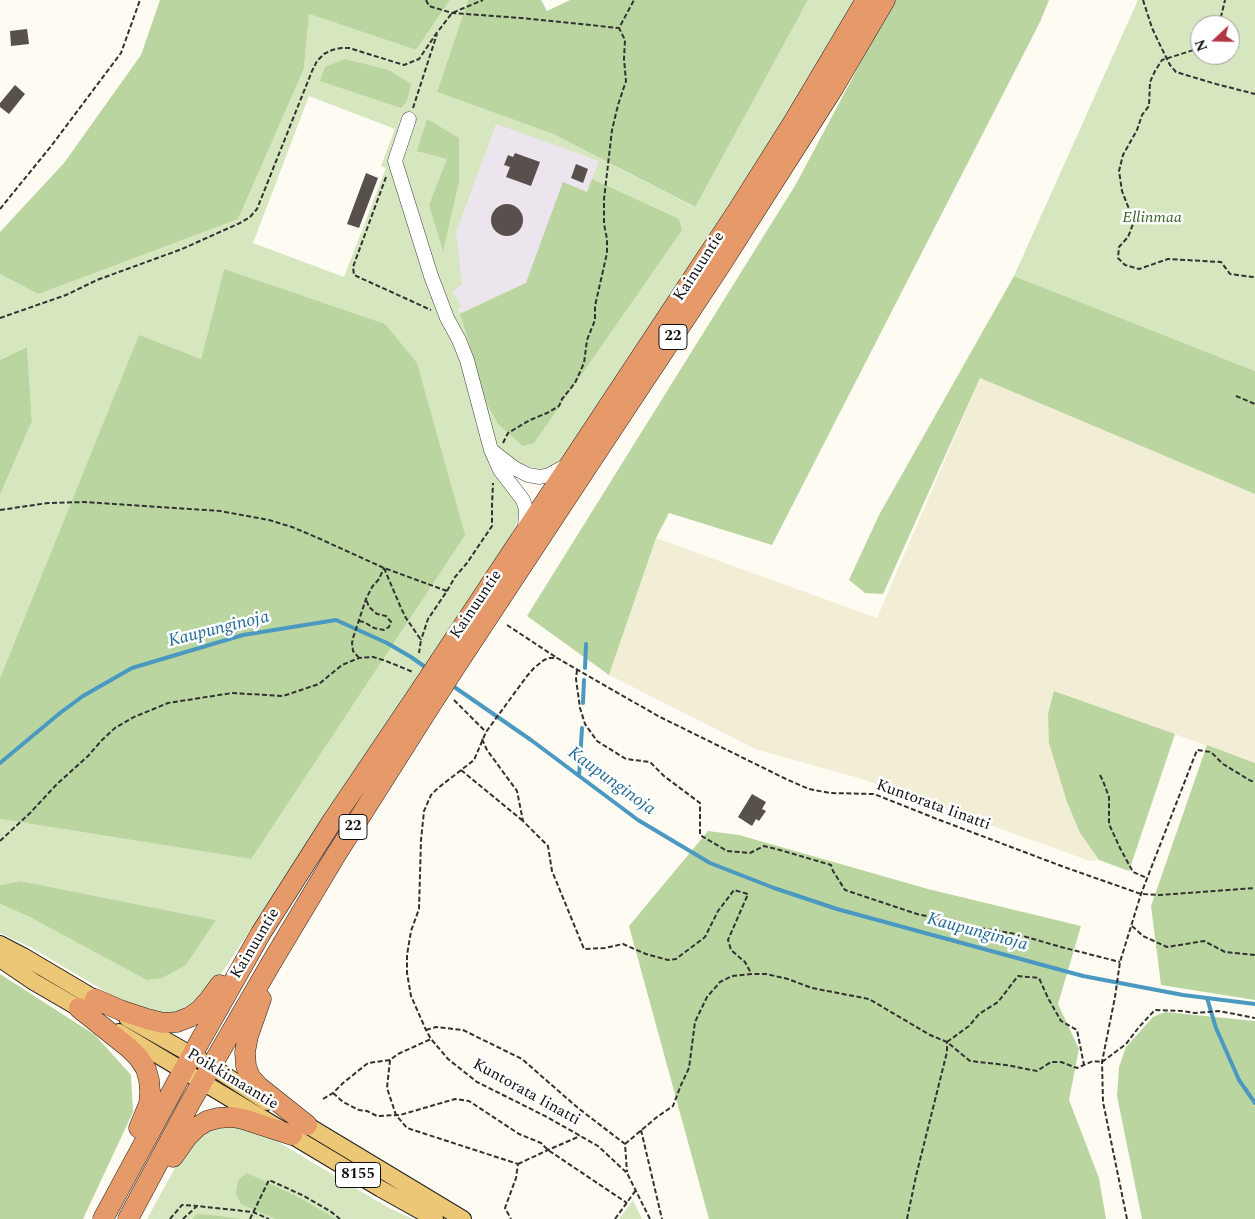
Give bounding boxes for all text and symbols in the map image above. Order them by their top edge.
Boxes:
north arrow [1190,15,1240,65]
text: N [1190,36,1213,54]
park label: Ellinmaa [1122,209,1182,229]
street label: Kainuuntie [670,229,730,305]
road number: 22 [659,324,687,350]
street label: Kainuuntie [447,567,507,643]
water label: Kaupunginoja [166,607,272,653]
water label: Kaupunginoja [563,743,659,821]
street label: Kuntorata Iinatti [873,776,993,836]
road number: 22 [339,814,367,840]
street label: Kainuuntie [227,905,285,983]
water label: Kaupunginoja [924,909,1030,957]
street label: Poikkimaantie [183,1045,281,1115]
street label: Kuntorata Iinatti [469,1055,583,1131]
road number: 8155 [336,1162,380,1188]

